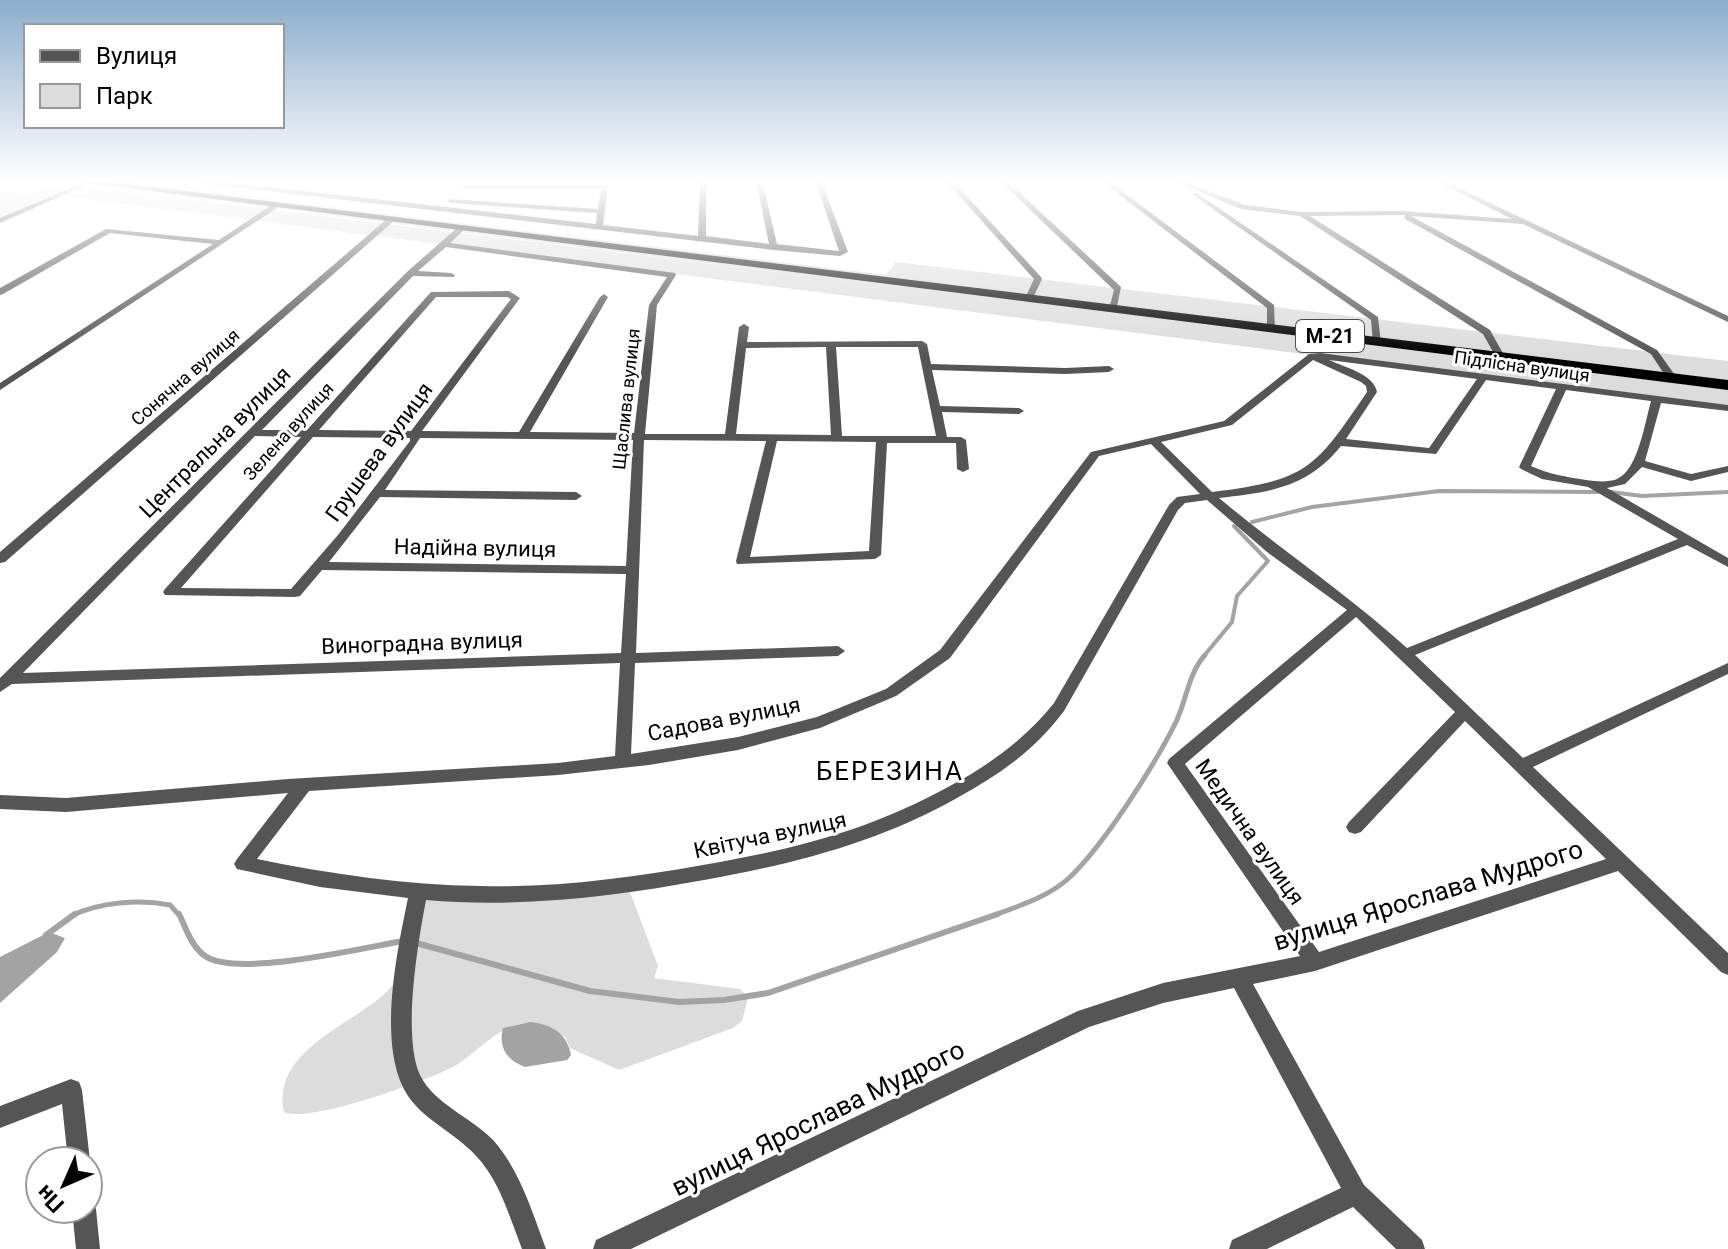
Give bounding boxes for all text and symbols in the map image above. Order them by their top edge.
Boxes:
legend [24,24,284,128]
text: Вулиця [96,42,177,70]
text: Парк [96,82,153,110]
road number: М-21 [1296,320,1364,352]
street label: Сонячна вулиця [127,324,243,430]
street label: Щаслива вулиця [608,327,644,471]
street label: Підлісна вулиця [1453,346,1591,386]
street label: Центральна вулиця [134,361,296,523]
street label: Зелена вулиця [239,378,337,484]
street label: Грушева вулиця [320,378,438,526]
street label: Надійна вулиця [394,534,556,562]
street label: Виноградна вулиця [321,627,523,659]
street label: Садова вулиця [645,692,803,746]
street label: Медична вулиця [1190,754,1310,910]
district label: БЕРЕЗИНА [816,756,964,786]
street label: Квітуча вулиця [691,807,849,863]
street label: вулиця Ярослава Мудрого [1270,834,1586,956]
street label: вулиця Ярослава Мудрого [667,1034,969,1202]
north arrow [24,1145,104,1225]
text: Пн [31,1180,69,1218]

